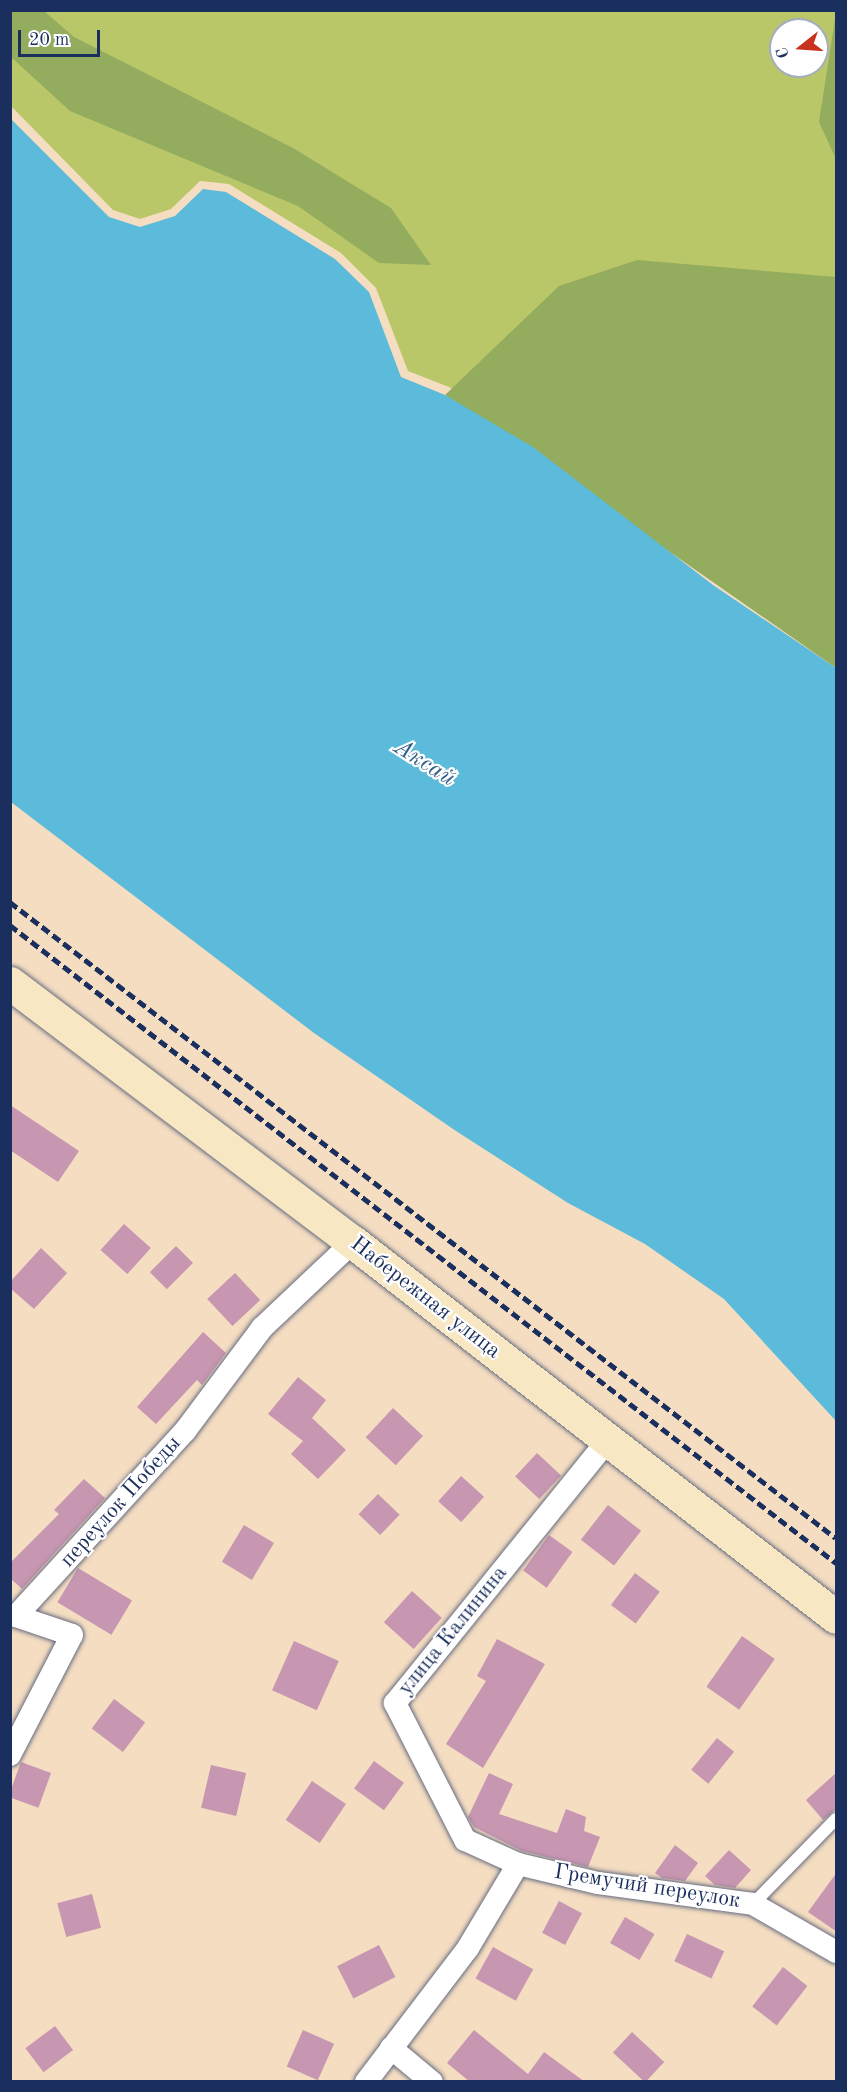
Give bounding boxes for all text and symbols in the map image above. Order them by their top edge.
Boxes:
scale bar [21,18,104,56]
north arrow [769,18,829,78]
text: 20 m [29,31,69,49]
text: С [775,45,793,60]
water label: Аксай [388,734,460,794]
street label: Набережная улица [345,1231,505,1365]
street label: переулок Победы [55,1431,187,1573]
street label: улица Калинина [393,1561,513,1701]
street label: Гремучий переулок [552,1859,742,1915]

